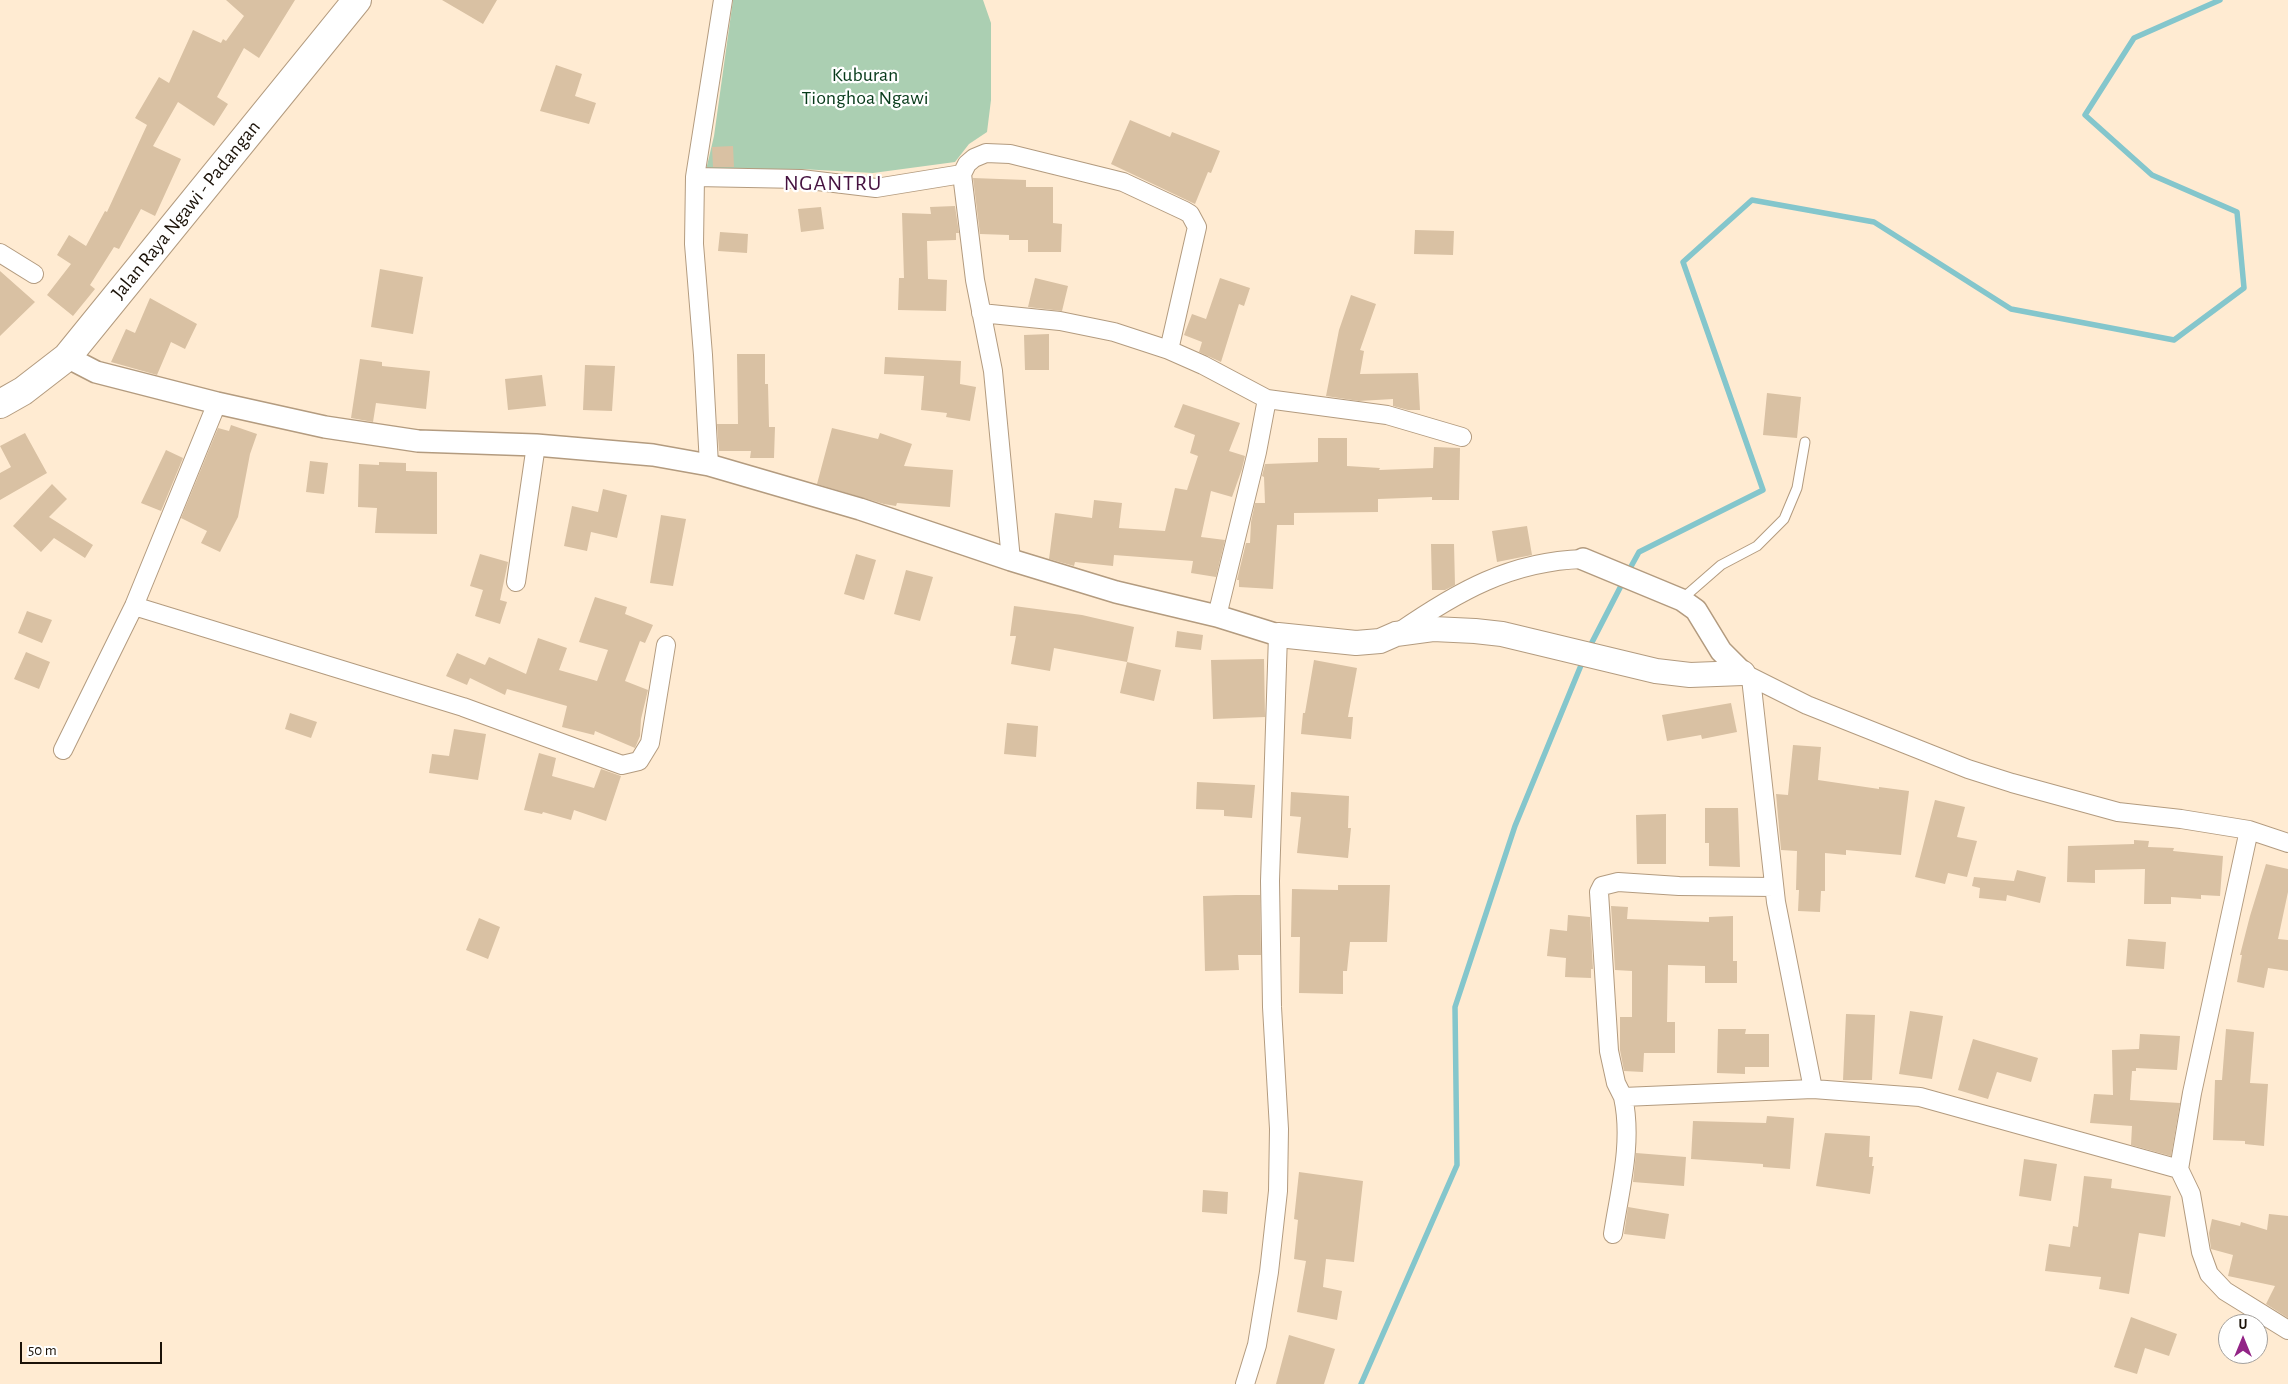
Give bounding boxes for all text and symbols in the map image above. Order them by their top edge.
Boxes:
park label: Kuburan Tionghoa Ngawi [801,63,929,110]
street label: Jalan Raya Ngawi - Padangan [106,116,266,304]
district label: NGANTRU [783,170,883,196]
north arrow [2218,1314,2268,1364]
text: U [2239,1318,2247,1332]
scale bar [22,1332,165,1364]
text: 50 m [28,1343,57,1358]

